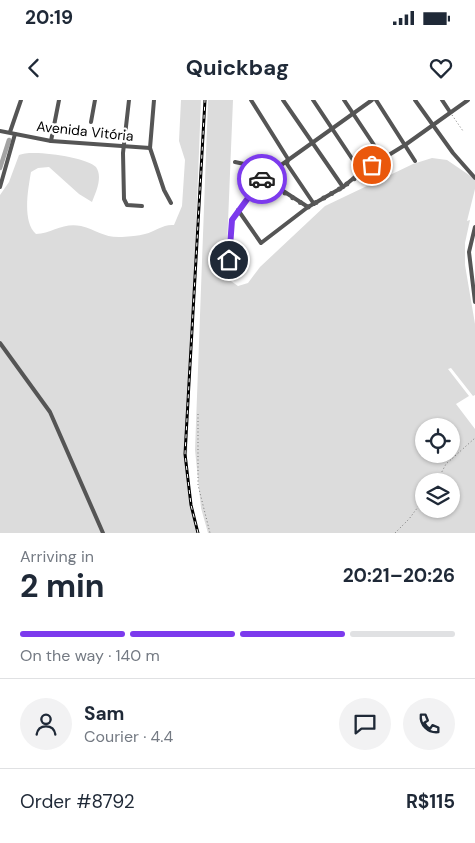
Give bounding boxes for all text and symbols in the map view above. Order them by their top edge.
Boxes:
text: 20:19 [25,5,73,30]
text: Quickbag [186,53,289,82]
icon: back [20,54,48,82]
icon: heart [427,54,455,82]
street label: Avenida Vitória [36,117,134,145]
pin [351,144,393,186]
icon: bag [358,151,386,179]
courier [237,154,287,204]
icon: car [248,165,276,193]
pin [208,239,250,281]
icon: home [215,246,243,274]
map controls [415,418,460,518]
button: locate [415,418,460,463]
button: layers [415,473,460,518]
text: Arriving in [20,546,94,567]
text: 20:21–20:26 [343,563,455,588]
text: 2 min [20,565,105,607]
text: On the way · 140 m [20,645,160,666]
button: person [20,698,72,750]
button: chat [339,698,391,750]
button: phone [403,698,455,750]
text: Sam [84,701,125,726]
text: Courier · 4.4 [84,726,173,747]
text: Order #8792 [20,789,135,814]
text: R$115 [406,789,455,814]

